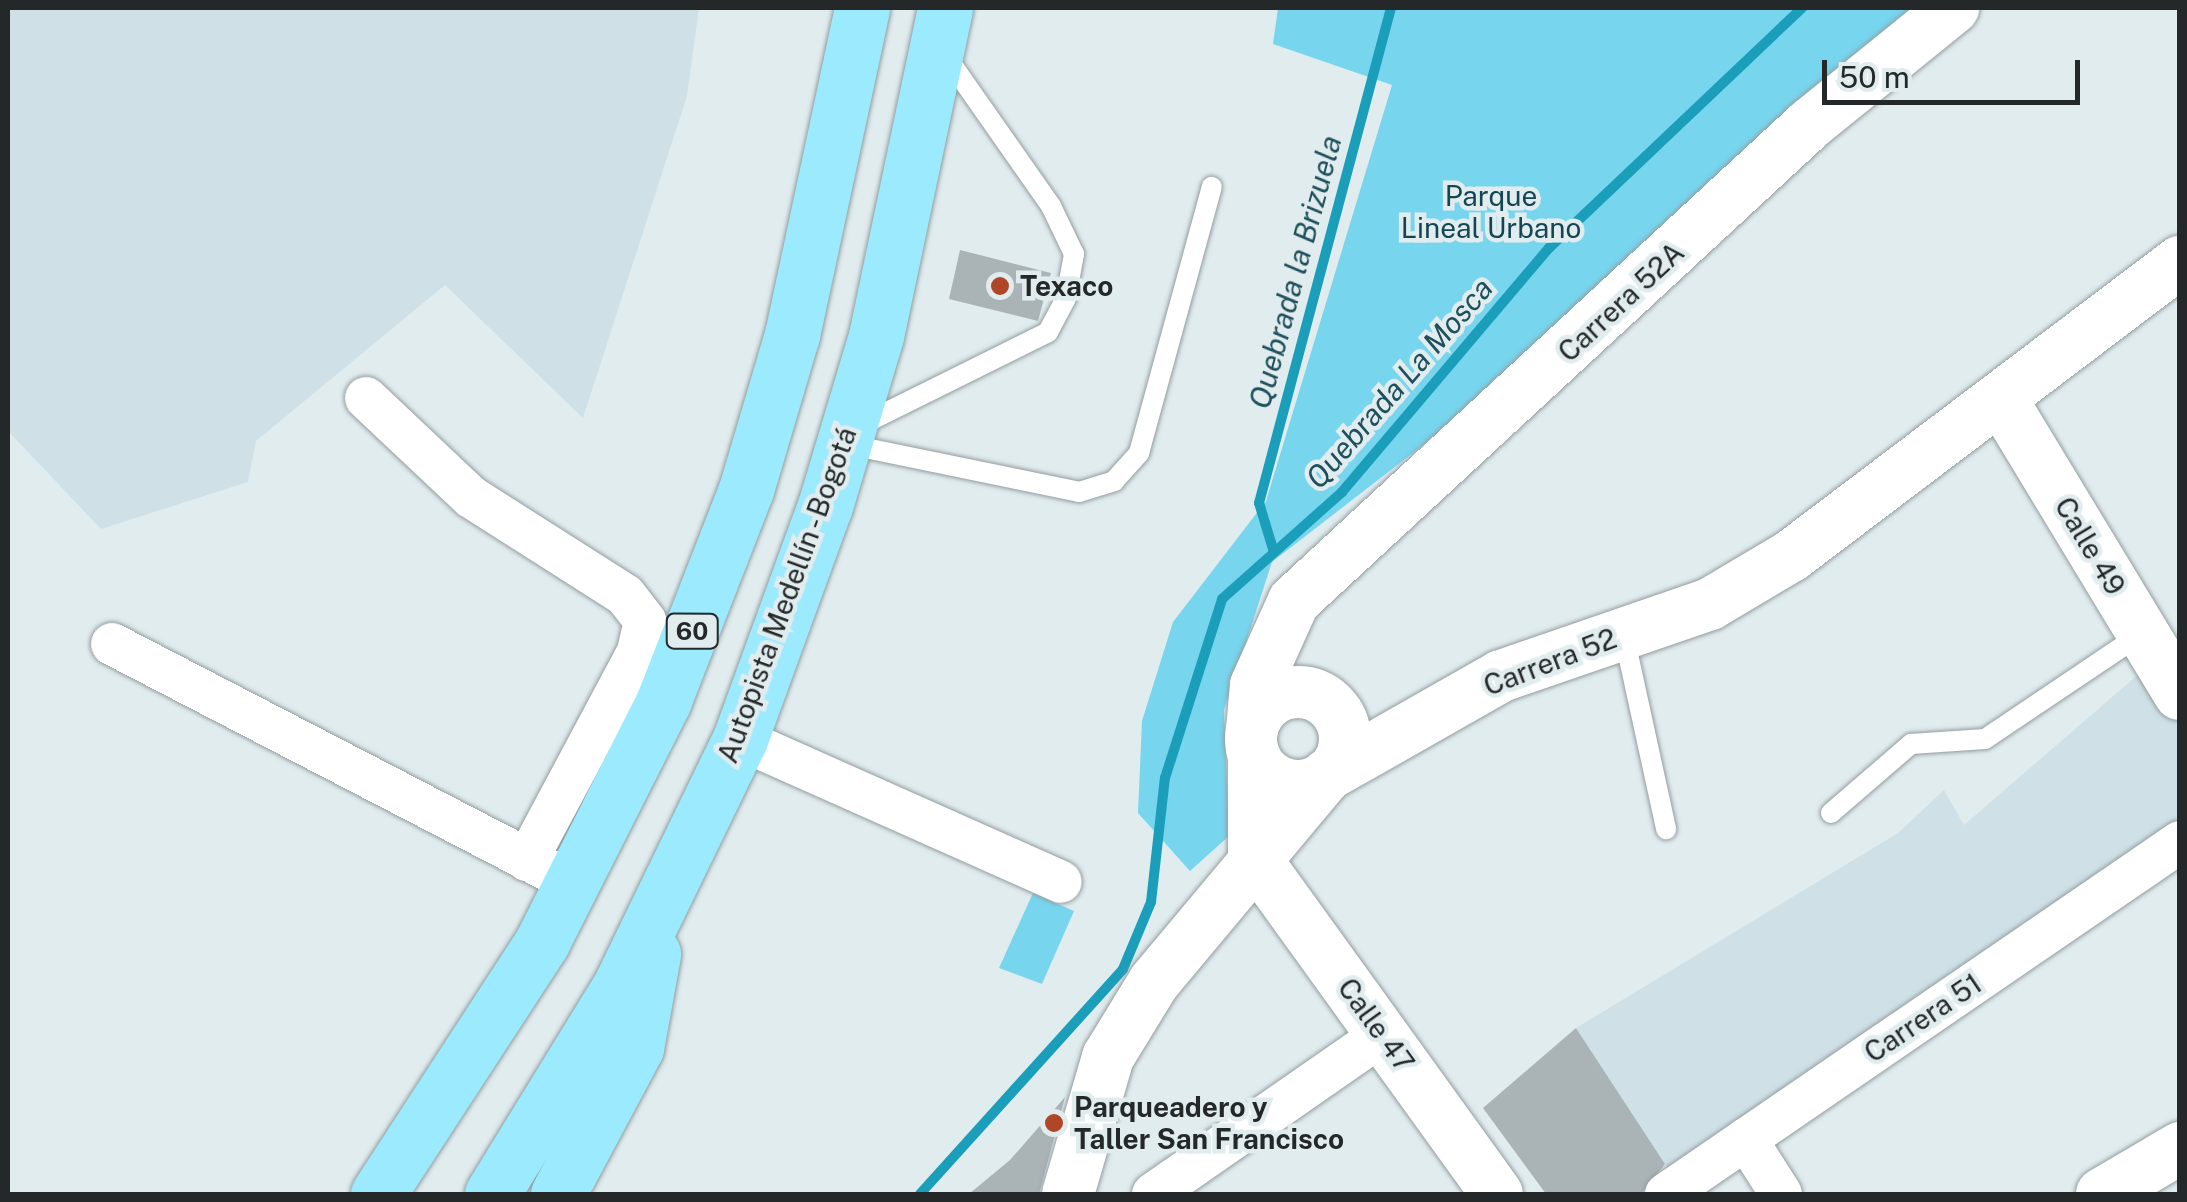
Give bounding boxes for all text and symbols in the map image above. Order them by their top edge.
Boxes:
scale bar [1827,40,2084,102]
text: 50 m [1839,59,1910,95]
water label: Quebrada la Brizuela [1241,132,1349,412]
park label: Parque Lineal Urbano [1401,179,1581,245]
street label: Carrera 52A [1551,235,1691,369]
place label: Texaco [1020,269,1113,303]
water label: Quebrada La Mosca [1298,271,1500,495]
marker: Texaco [989,275,1011,297]
street label: Autopista Medellín - Bogotá [709,419,865,771]
street label: Calle 49 [2048,491,2132,601]
road number: 60 [664,611,720,651]
street label: Carrera 52 [1479,621,1621,703]
street label: Carrera 51 [1858,967,1988,1069]
street label: Calle 47 [1331,972,1421,1078]
place label: Parqueadero y Taller San Francisco [1074,1090,1344,1156]
marker: Parqueadero y Taller San Francisco [1043,1112,1065,1134]

